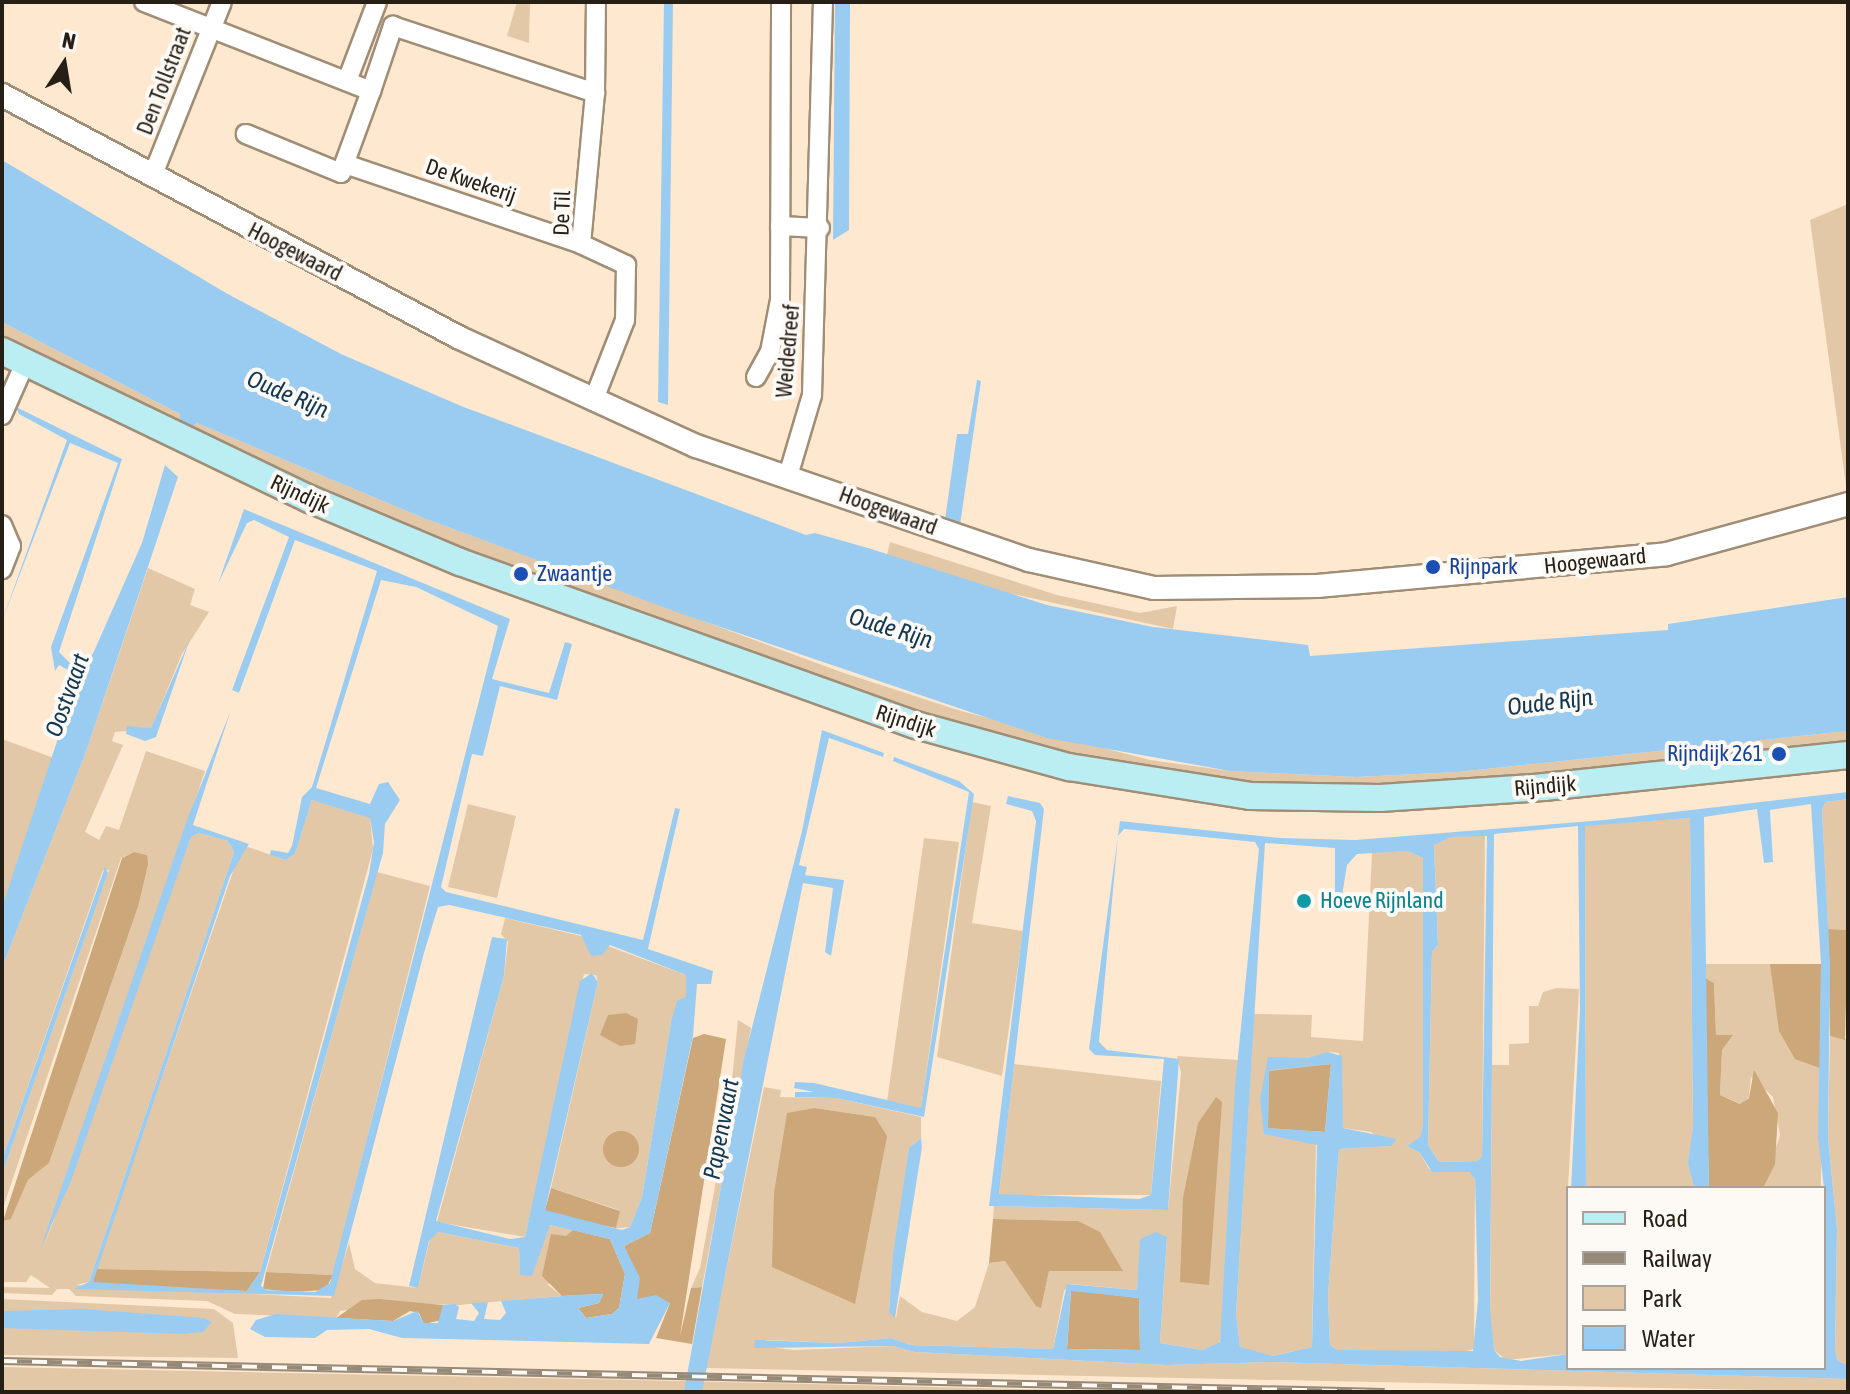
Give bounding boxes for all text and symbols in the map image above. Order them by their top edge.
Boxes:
street label: Den Tollstraat [131,23,197,139]
north arrow [24,24,104,104]
text: N [60,26,78,55]
street label: De Kwekerij [422,153,520,209]
street label: De Til [548,190,576,236]
street label: Hoogewaard [243,217,347,287]
street label: Weidedreef [771,303,805,399]
water label: Oude Rijn [243,364,333,424]
street label: Rijndijk [266,469,334,519]
street label: Hoogewaard [835,481,941,541]
street label: Hoogewaard [1543,543,1647,579]
place label: Rijnpark [1449,554,1518,580]
marker: Rijnpark [1424,558,1442,576]
place label: Zwaantje [537,561,612,587]
marker: Zwaantje [512,565,530,583]
water label: Oude Rijn [846,602,936,654]
water label: Oostvaart [39,649,95,741]
water label: Oude Rijn [1506,682,1594,722]
street label: Rijndijk [872,699,940,743]
place label: Rijndijk 261 [1667,741,1763,767]
marker: Rijndijk 261 [1770,745,1788,763]
street label: Rijndijk [1513,770,1577,802]
place label: Hoeve Rijnland [1320,888,1444,914]
marker: Hoeve Rijnland [1295,892,1313,910]
water label: Papenvaart [697,1076,745,1182]
legend [1566,1186,1826,1370]
text: Road [1642,1205,1688,1232]
text: Railway [1642,1245,1712,1272]
text: Park [1642,1285,1682,1312]
text: Water [1642,1325,1695,1352]

